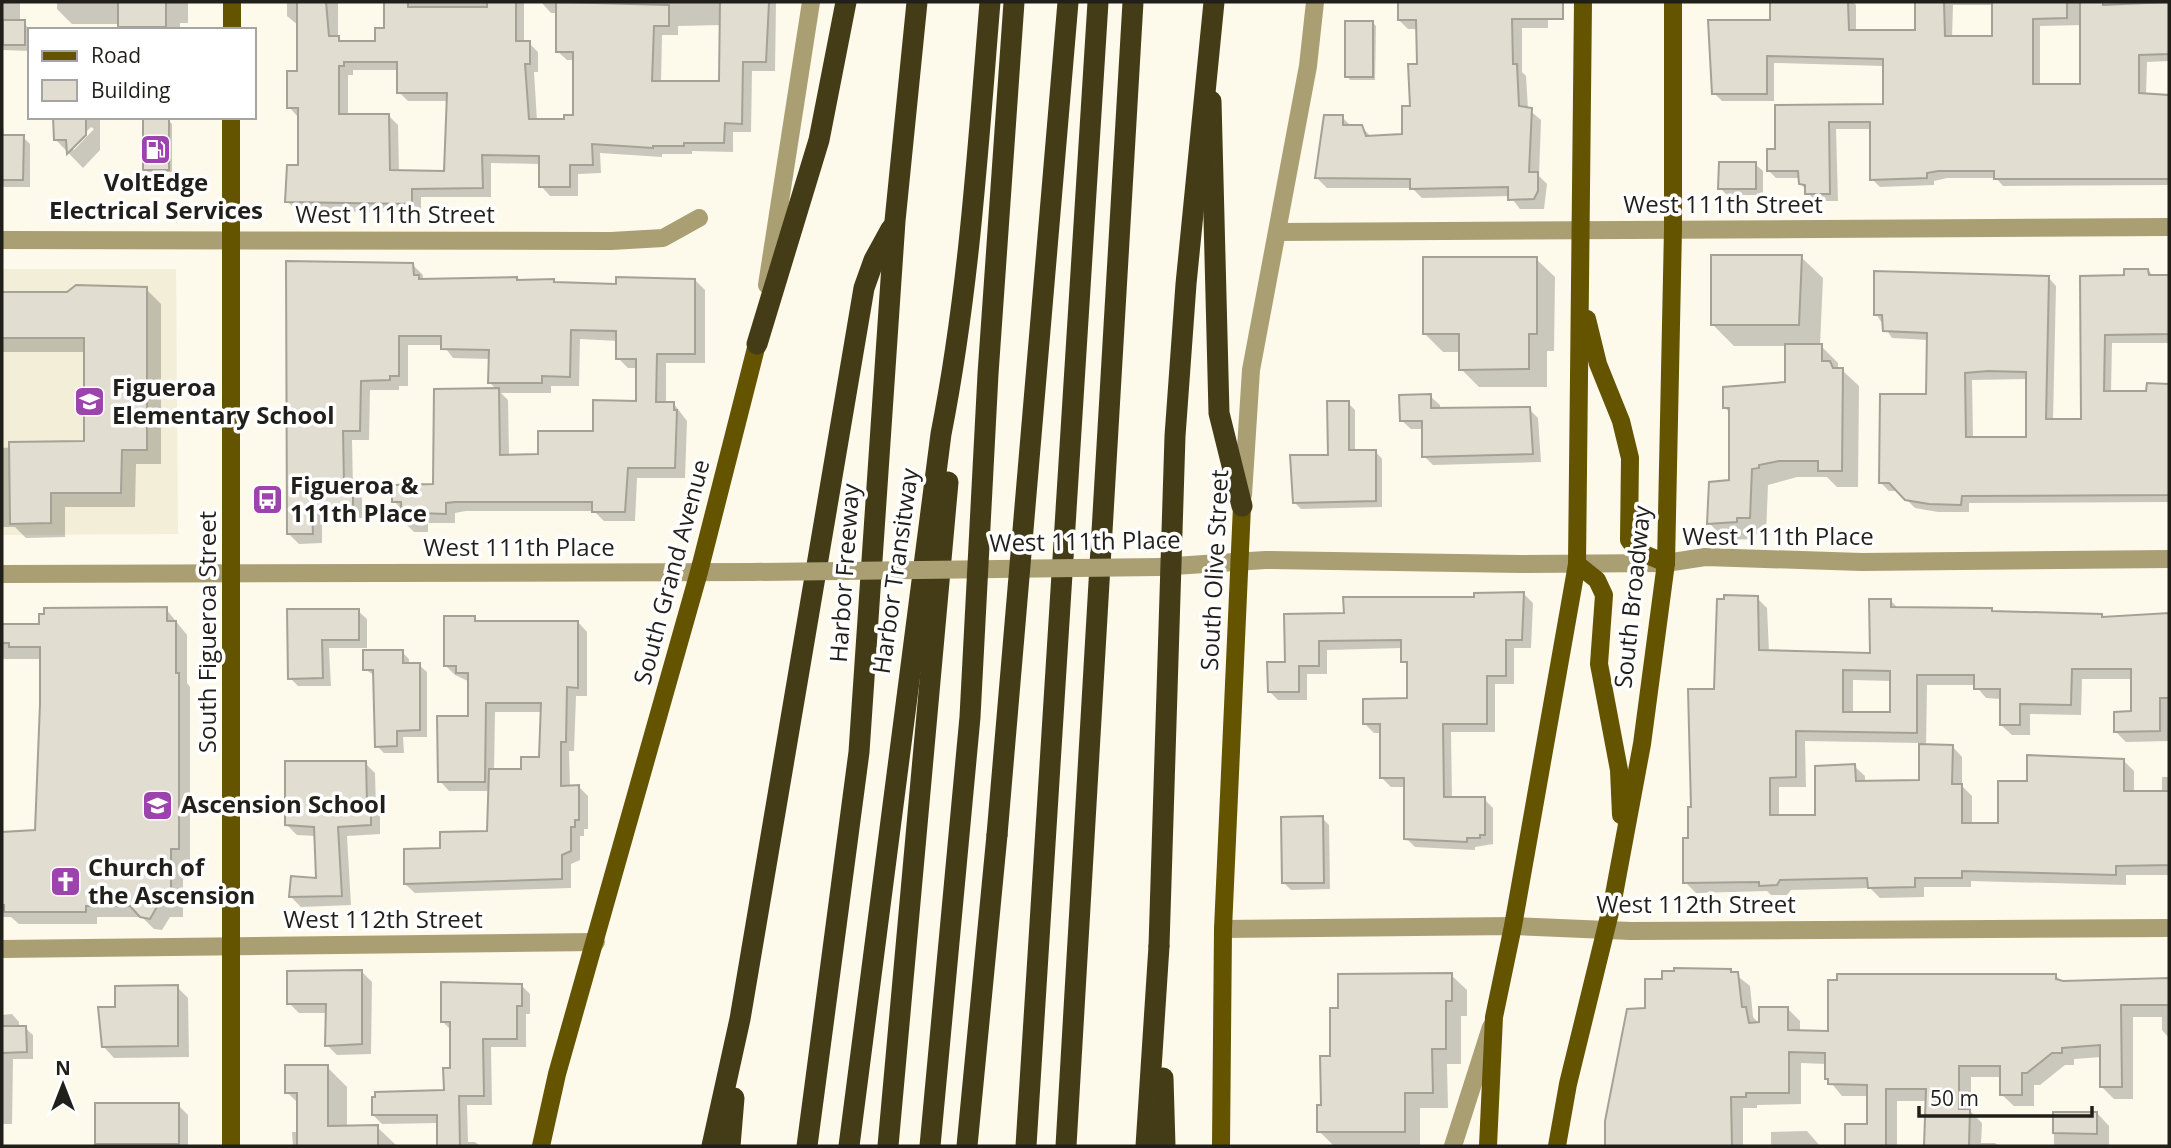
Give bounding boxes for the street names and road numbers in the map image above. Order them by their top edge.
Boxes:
street label: West 111th Street [1623,187,1823,220]
street label: West 111th Street [295,197,495,230]
street label: South Grand Avenue [625,455,716,688]
street label: Harbor Transitway [864,465,925,676]
street label: South Olive Street [1192,469,1235,671]
street label: Harbor Freeway [821,481,866,663]
street label: South Broadway [1606,503,1658,690]
street label: South Figueroa Street [190,511,223,753]
street label: West 111th Place [1682,519,1874,552]
street label: West 111th Place [989,522,1181,559]
street label: West 111th Place [423,530,615,563]
street label: West 112th Street [1596,887,1796,920]
street label: West 112th Street [283,902,483,935]

